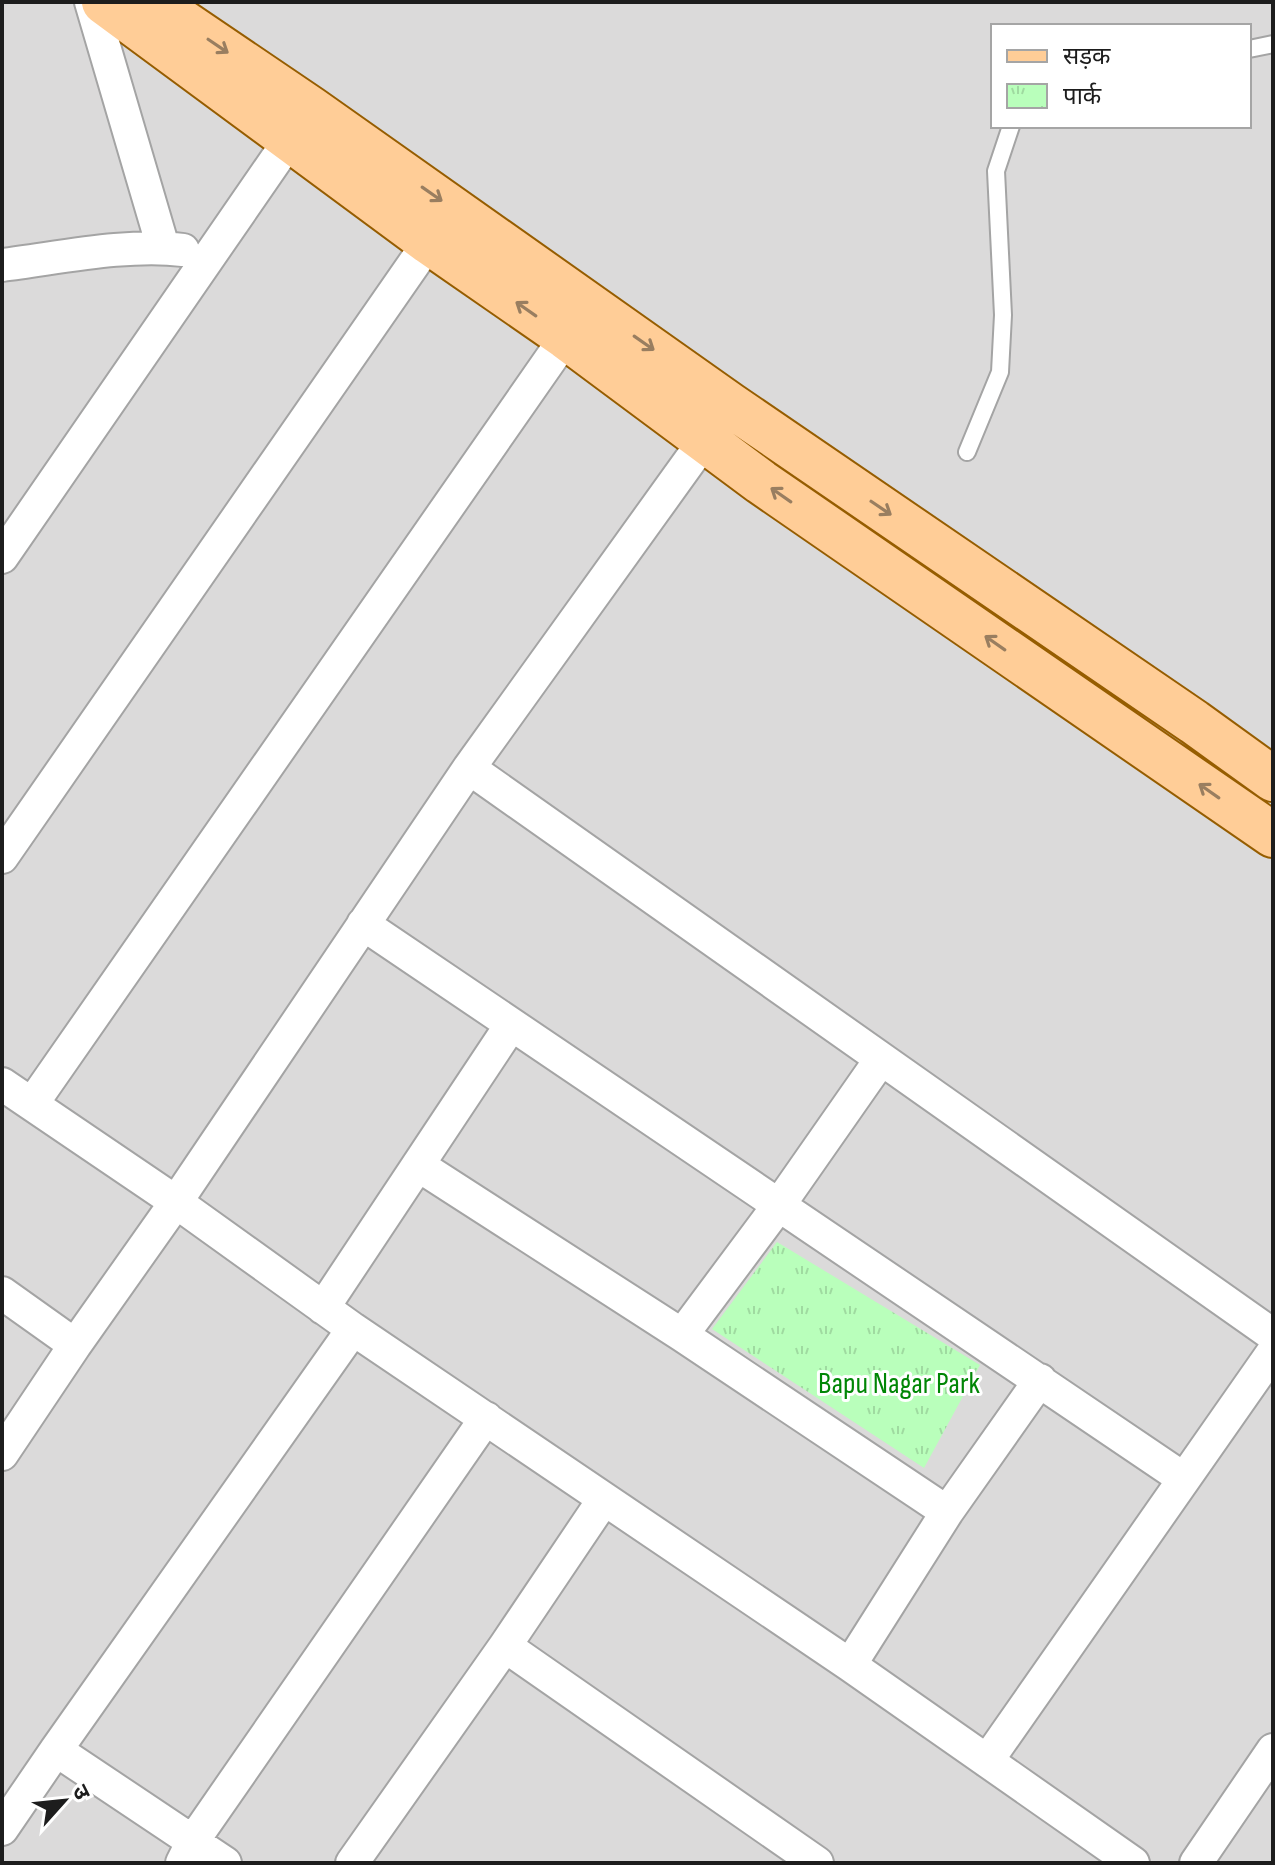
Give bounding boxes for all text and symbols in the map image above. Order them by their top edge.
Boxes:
legend [991,24,1251,128]
one-way arrow [206,38,228,54]
text: सड़क [1063,42,1111,71]
text: पार्क [1063,82,1102,111]
one-way arrow [420,185,442,202]
one-way arrow [515,301,537,317]
one-way arrow [633,335,654,352]
one-way arrow [770,487,792,504]
one-way arrow [869,500,891,516]
one-way arrow [984,635,1006,651]
one-way arrow [1198,783,1220,799]
park label: Bapu Nagar Park [818,1366,981,1402]
north arrow [24,1761,104,1841]
text: उ [66,1781,96,1805]

